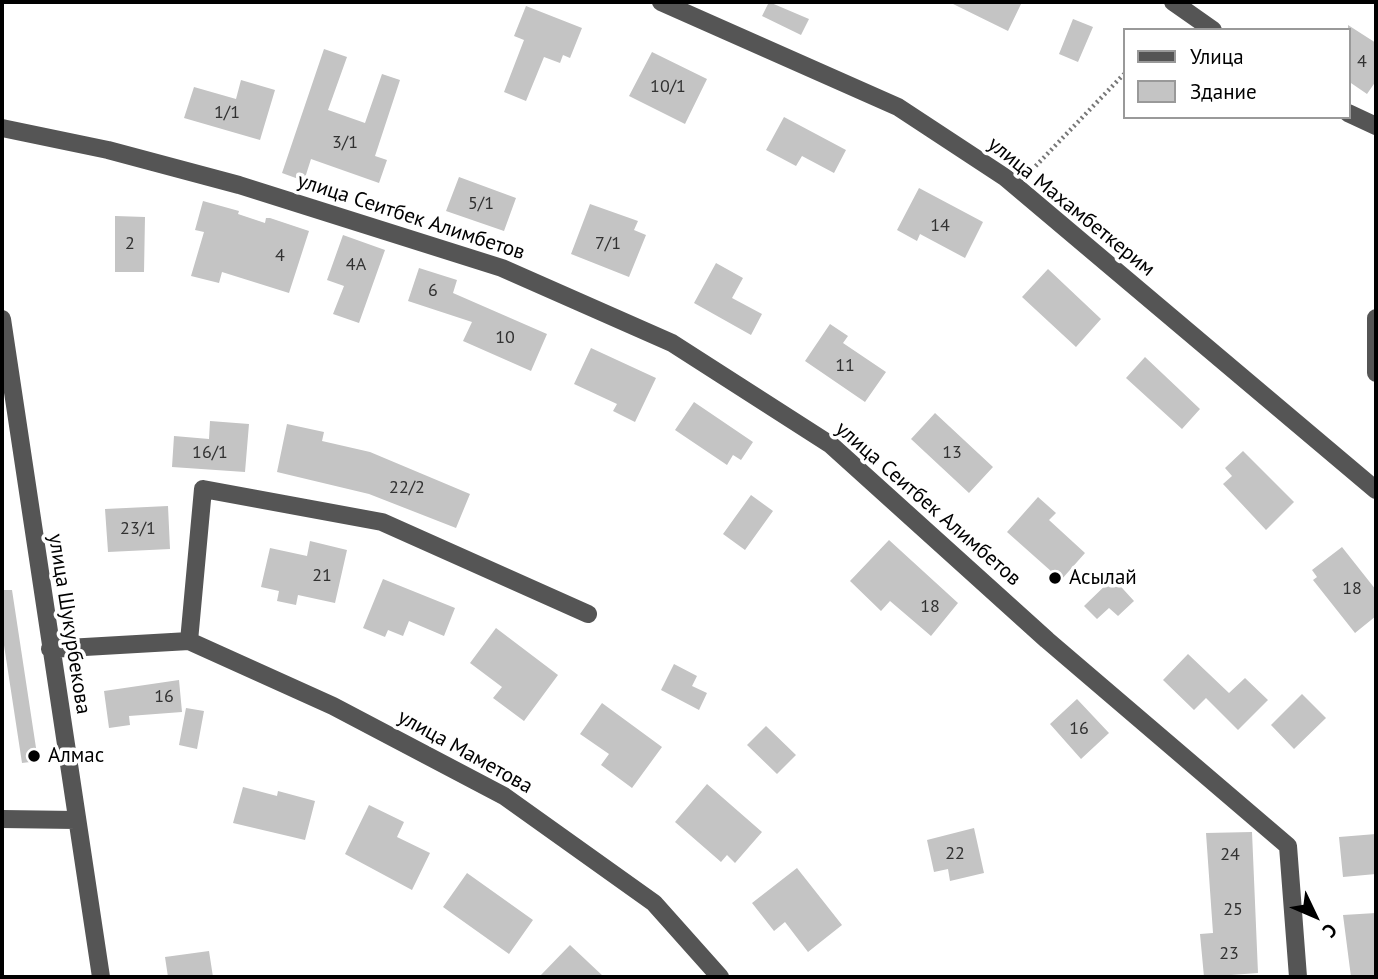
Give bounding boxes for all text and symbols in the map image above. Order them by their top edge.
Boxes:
legend [1122,28,1350,119]
text: Улица [1190,43,1244,70]
house number: 4 [1357,51,1367,73]
house number: 10/1 [650,76,686,98]
text: Здание [1190,78,1257,105]
house number: 1/1 [214,102,240,124]
house number: 3/1 [332,132,358,154]
street label: улица Махамбеткерим [982,132,1160,282]
street label: улица Сеитбек Алимбетов [294,168,528,266]
house number: 5/1 [468,193,494,215]
house number: 14 [930,215,950,237]
house number: 2 [125,233,135,255]
house number: 7/1 [595,233,621,255]
house number: 4 [275,245,285,267]
house number: 4А [346,254,366,276]
house number: 6 [428,280,438,302]
house number: 10 [495,327,515,349]
house number: 11 [835,355,855,377]
street label: улица Сеитбек Алимбетов [830,416,1026,592]
house number: 16/1 [192,442,228,464]
house number: 13 [942,442,962,464]
house number: 22/2 [389,477,425,499]
house number: 23/1 [120,518,156,540]
street label: улица Шукурбекова [42,532,96,716]
house number: 21 [312,565,332,587]
place label: Асылай [1069,565,1137,591]
marker: Асылай [1047,570,1063,586]
house number: 18 [1342,578,1362,600]
house number: 18 [920,596,940,618]
house number: 16 [154,686,174,708]
street label: улица Маметова [393,705,537,799]
house number: 16 [1069,718,1089,740]
place label: Алмас [48,743,104,769]
marker: Алмас [26,748,42,764]
house number: 22 [945,843,965,865]
house number: 24 [1220,844,1240,866]
north arrow [1280,881,1350,951]
house number: 25 [1223,899,1243,921]
text: С [1318,918,1342,943]
house number: 23 [1219,943,1239,965]

